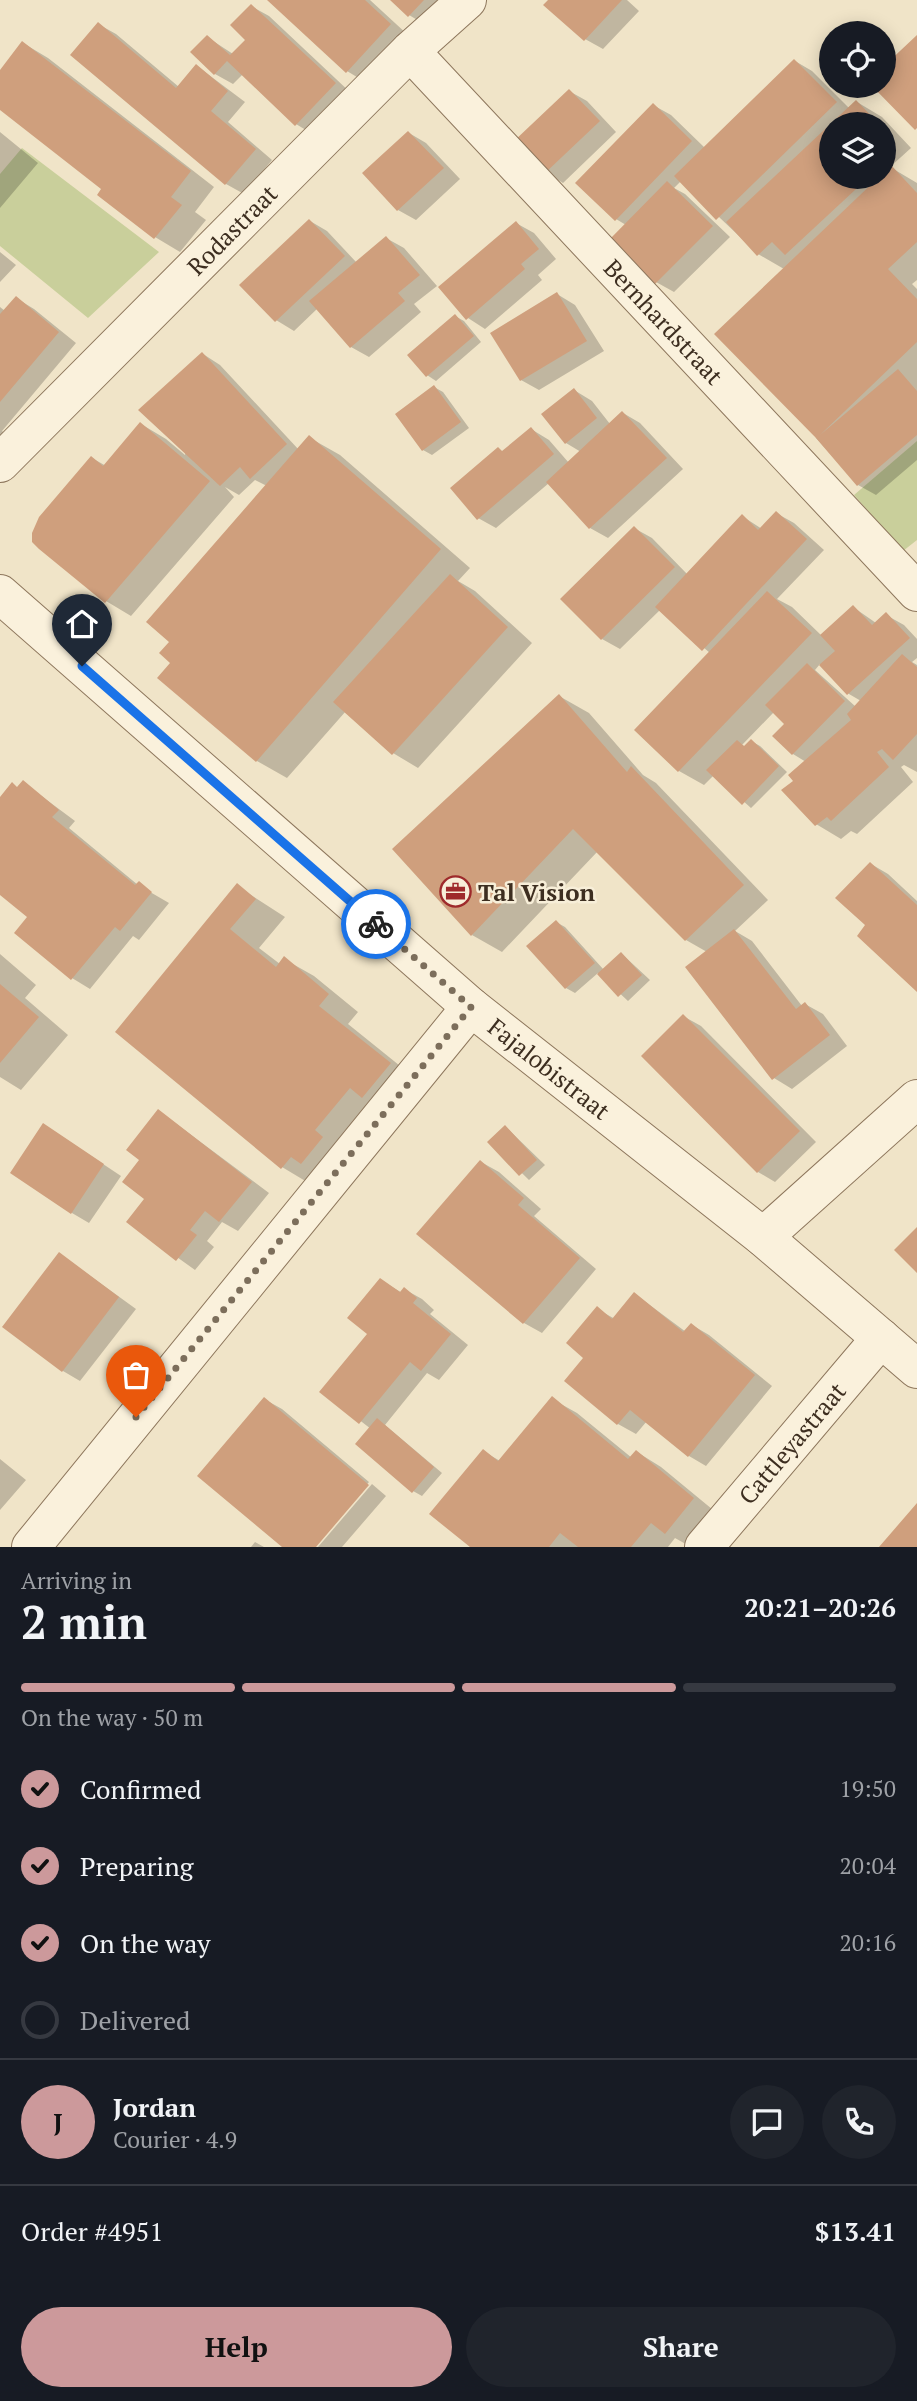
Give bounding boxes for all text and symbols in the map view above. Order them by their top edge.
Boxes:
map controls [819,21,896,189]
button: locate [819,21,896,98]
button: layers [819,112,896,189]
street label: Rodastraat [180,178,284,282]
street label: Bernhardstraat [597,252,730,391]
pin [52,594,112,666]
icon: home [63,605,101,643]
office icon: Tal Vision [438,875,472,909]
place label: Tal Vision [478,876,595,908]
courier [341,889,411,959]
icon: bike [357,905,395,943]
street label: Fajalobistraat [482,1011,617,1127]
pin [106,1345,166,1417]
icon: bag [117,1356,155,1394]
street label: Cattleyastraat [731,1375,853,1511]
text: Arriving in [21,1565,132,1596]
text: 20:21–20:26 [744,1590,896,1624]
text: 2 min [21,1591,147,1652]
text: On the way · 50 m [21,1702,203,1733]
icon: check [21,1770,59,1808]
text: Confirmed [80,1772,201,1806]
text: 19:50 [839,1773,896,1804]
icon: check [21,1847,59,1885]
text: Preparing [80,1849,193,1883]
text: 20:04 [839,1850,896,1881]
icon: check [21,1924,59,1962]
text: On the way [80,1926,211,1960]
text: 20:16 [839,1927,896,1958]
text: Delivered [80,2003,190,2037]
button: chat [730,2085,804,2159]
button: phone [822,2085,896,2159]
text: Jordan [113,2090,196,2124]
text: J [53,2105,63,2139]
text: Courier · 4.9 [113,2124,237,2155]
text: Order #4951 [21,2214,163,2248]
text: $13.41 [815,2214,896,2248]
button: Help [21,2307,452,2387]
button: Share [466,2307,896,2387]

